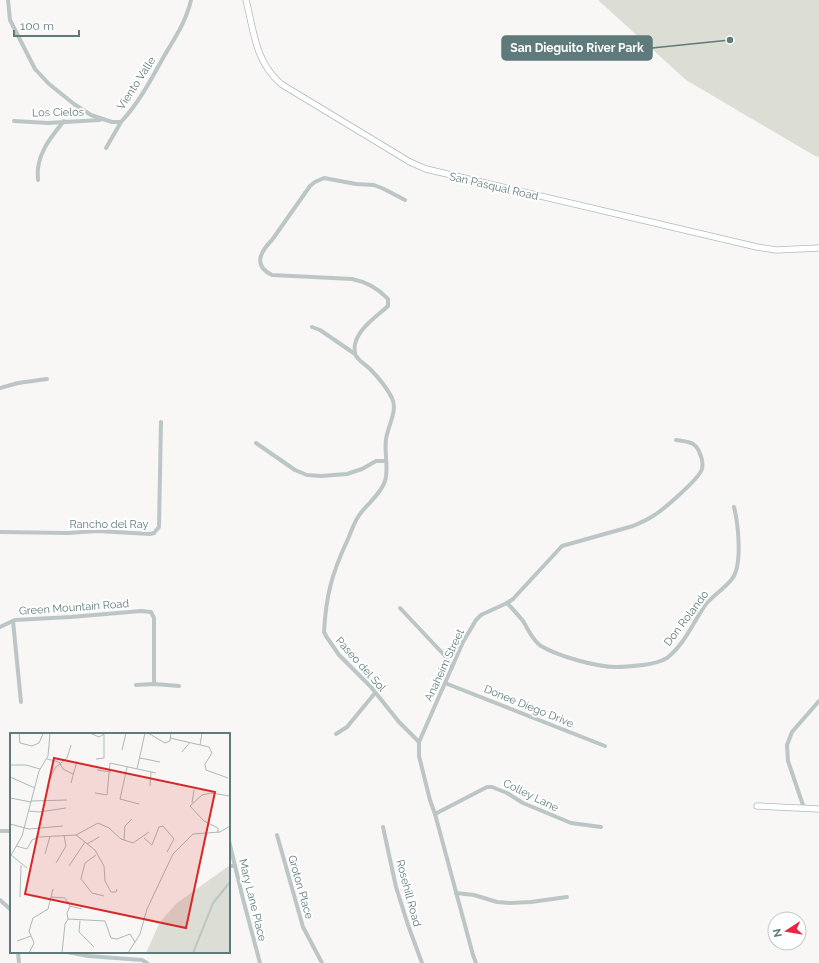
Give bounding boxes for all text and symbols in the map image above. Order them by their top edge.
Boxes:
scale bar [14,12,79,38]
text: 100 m [20,19,54,33]
callout: San Dieguito River Park [502,36,652,60]
text: San Dieguito River Park [510,41,644,55]
street label: Viento Valle [114,54,159,112]
street label: Los Cielos [32,106,84,119]
street label: San Pasqual Road [448,170,540,203]
street label: Rancho del Ray [70,518,149,531]
street label: Don Rolando [661,588,712,649]
street label: Green Mountain Road [19,597,130,618]
street label: Anaheim Street [422,627,467,704]
street label: Paseo del Sol [333,634,389,694]
street label: Donee Diego Drive [482,683,576,731]
inset map [10,733,230,953]
street label: Colley Lane [501,776,561,815]
street label: Groton Place [285,854,316,921]
street label: Mary Lane Place [236,858,269,943]
street label: Rosehill Road [393,858,424,928]
north arrow [767,911,807,951]
text: N [770,928,785,938]

